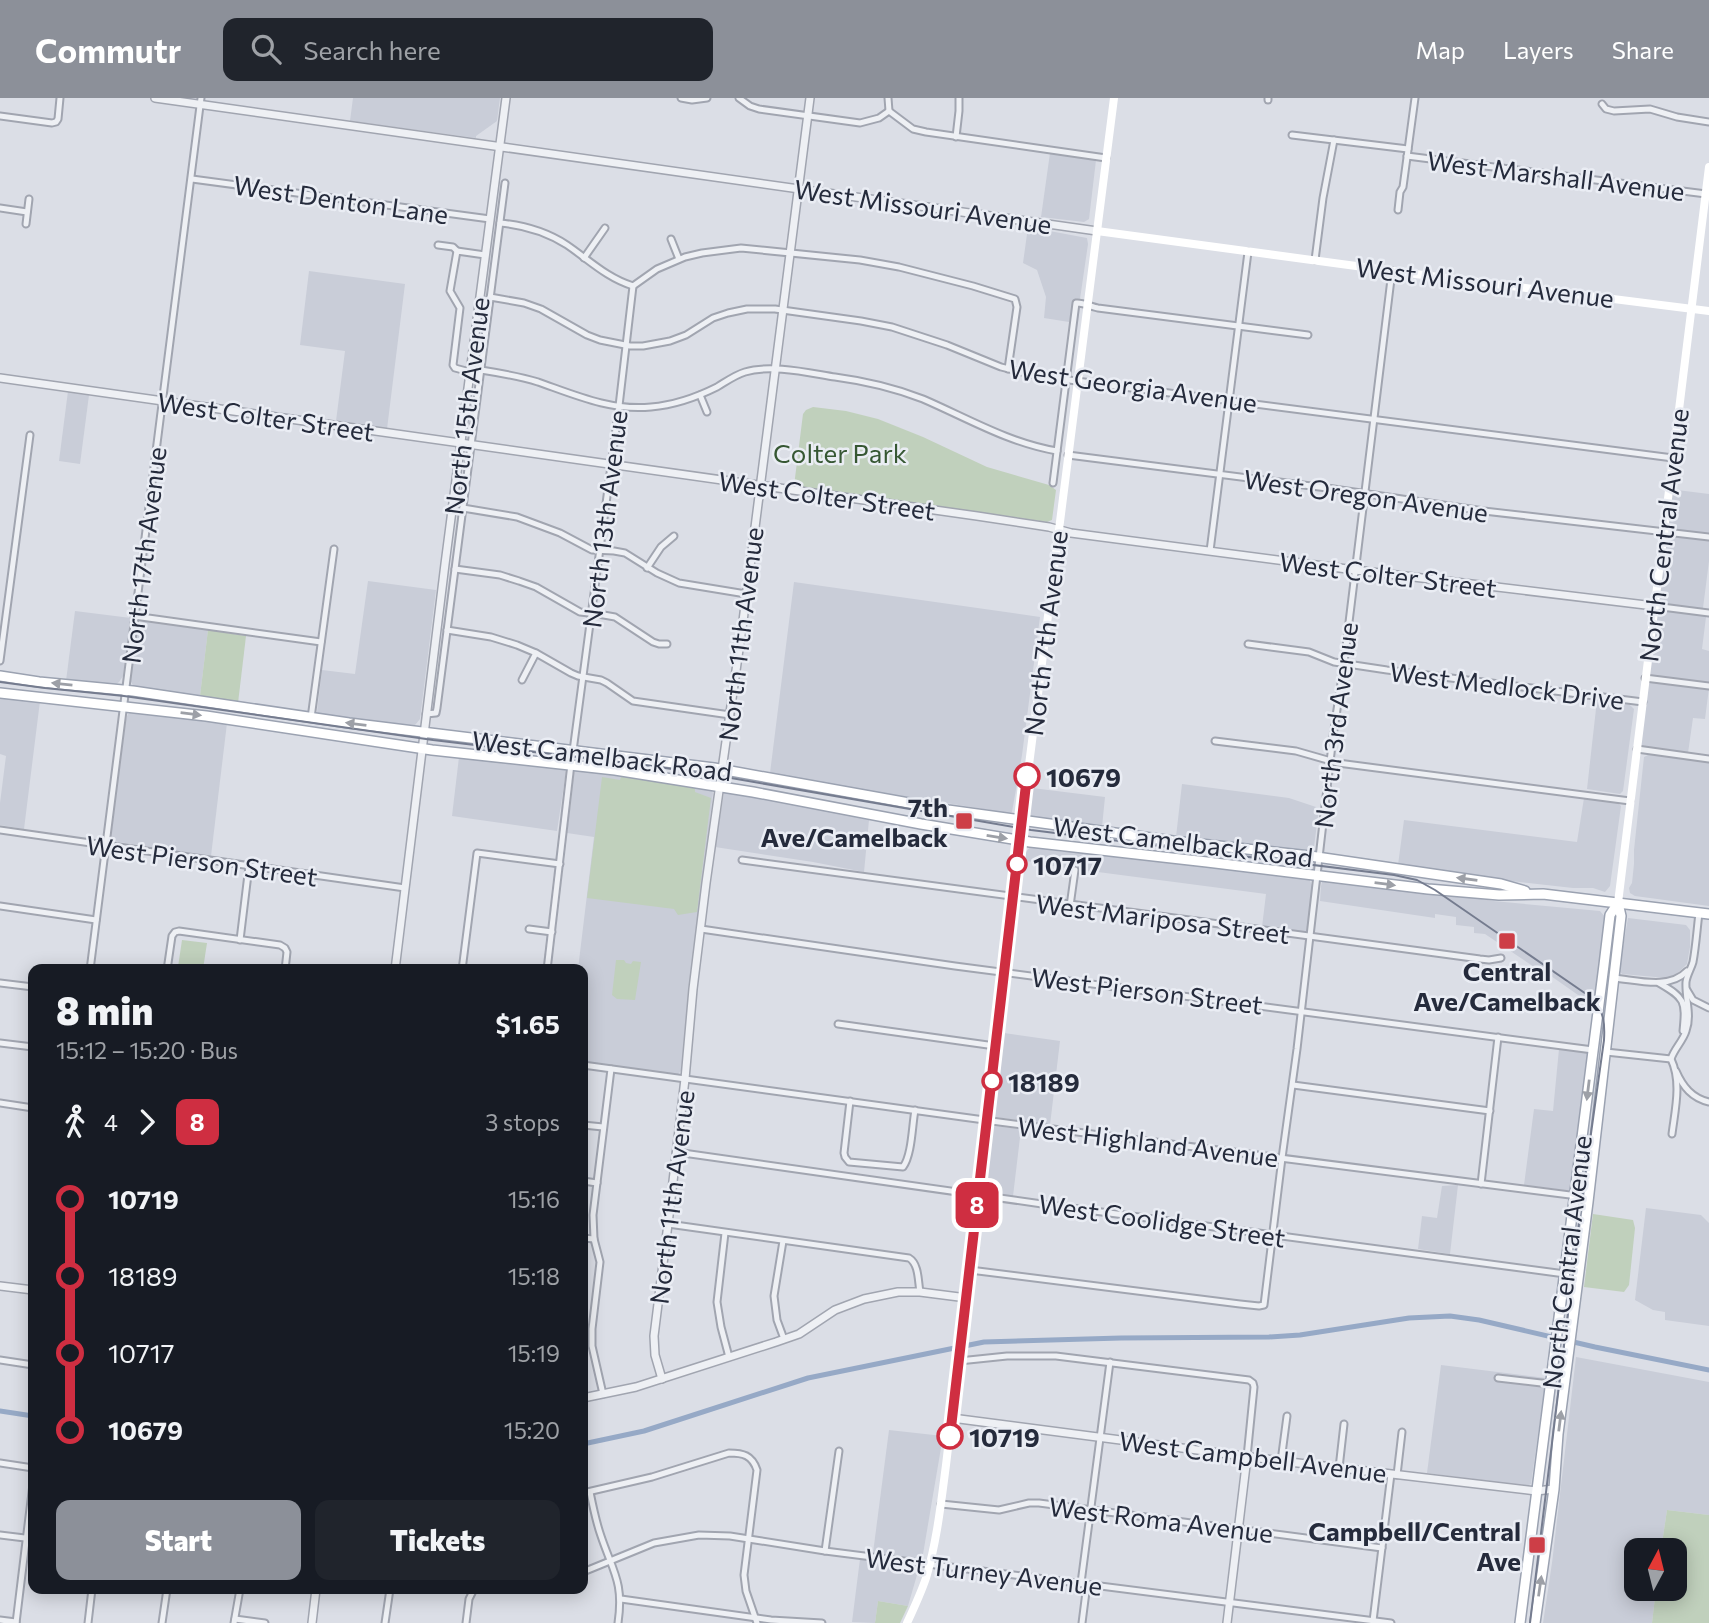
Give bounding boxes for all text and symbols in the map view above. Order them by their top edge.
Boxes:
search box [223,18,713,81]
text: Commutr [35,29,181,70]
icon: search [247,30,285,68]
text: Search here [303,34,441,65]
text: Map [1416,35,1465,64]
text: Layers [1503,35,1574,64]
text: Share [1612,35,1674,64]
street label: West Marshall Avenue [1425,144,1687,206]
street label: West Denton Lane [232,169,450,229]
street label: West Missouri Avenue [792,173,1054,239]
street label: West Missouri Avenue [1354,251,1616,313]
street label: North 15th Avenue [437,295,495,517]
street label: West Georgia Avenue [1007,352,1259,418]
street label: West Colter Street [156,385,376,447]
street label: North Central Avenue [1632,406,1694,664]
street label: North 13th Avenue [575,408,633,630]
park label: Colter Park [773,437,907,468]
street label: North 17th Avenue [114,445,172,665]
street label: West Oregon Avenue [1242,462,1490,528]
street label: West Colter Street [717,464,937,526]
street label: North 11th Avenue [711,525,769,743]
street label: North 7th Avenue [1017,528,1073,738]
street label: West Colter Street [1278,545,1498,603]
street label: North 3rd Avenue [1307,620,1363,830]
street label: West Medlock Drive [1388,655,1626,715]
one-way arrow [51,678,73,689]
one-way arrow [180,708,202,719]
one-way arrow [345,718,367,729]
street label: West Camelback Road [470,724,734,786]
place label: 10679 [1046,761,1121,792]
marker: 10679 [1014,763,1040,789]
place label: 7th Ave/Camelback [761,791,948,852]
street label: West Camelback Road [1051,810,1315,872]
marker: 7th Ave/Camelback [954,811,974,831]
street label: West Pierson Street [84,828,320,892]
one-way arrow [986,832,1008,843]
place label: 10717 [1033,849,1102,880]
marker: 10717 [1007,854,1027,874]
one-way arrow [1456,873,1478,884]
one-way arrow [1374,879,1396,890]
street label: West Mariposa Street [1034,887,1292,949]
marker: Central Ave/Camelback [1497,931,1517,951]
place label: Central Ave/Camelback [1413,955,1601,1016]
street label: West Pierson Street [1029,960,1265,1020]
text: 8 min [56,986,153,1033]
text: $1.65 [496,1008,560,1039]
text: 15:12 – 15:20 · Bus [56,1036,238,1064]
place label: 18189 [1008,1066,1080,1097]
marker: 18189 [982,1071,1002,1091]
one-way arrow [1582,1079,1593,1101]
street label: North 11th Avenue [642,1088,700,1306]
icon: walk [56,1103,94,1141]
icon: forward [128,1103,166,1141]
text: 8 [190,1107,205,1136]
text: 4 [104,1108,118,1136]
text: 3 stops [485,1108,560,1136]
street label: West Highland Avenue [1016,1110,1280,1172]
street label: North Central Avenue [1535,1133,1597,1391]
line badge: 8 [954,1182,1000,1228]
text: 10719 [108,1183,179,1214]
text: 15:16 [508,1185,560,1213]
street label: West Coolidge Street [1037,1187,1287,1253]
text: 8 [970,1190,984,1219]
text: 18189 [108,1260,178,1291]
text: 15:18 [508,1262,560,1290]
text: 10717 [108,1337,175,1368]
text: 15:19 [508,1339,560,1367]
one-way arrow [1554,1410,1565,1432]
text: 10679 [108,1414,183,1445]
text: 15:20 [504,1416,560,1444]
place label: 10719 [969,1421,1040,1452]
marker: 10719 [937,1423,963,1449]
street label: West Campbell Avenue [1117,1424,1389,1488]
street label: West Roma Avenue [1047,1490,1275,1548]
button: Start [56,1500,301,1580]
button: Tickets [315,1500,560,1580]
place label: Campbell/Central Ave [1308,1515,1521,1576]
marker: Campbell/Central Ave [1527,1535,1547,1555]
north arrow [1624,1538,1687,1601]
map controls [1624,1538,1687,1601]
street label: West Turney Avenue [864,1541,1104,1601]
one-way arrow [1535,1575,1546,1597]

